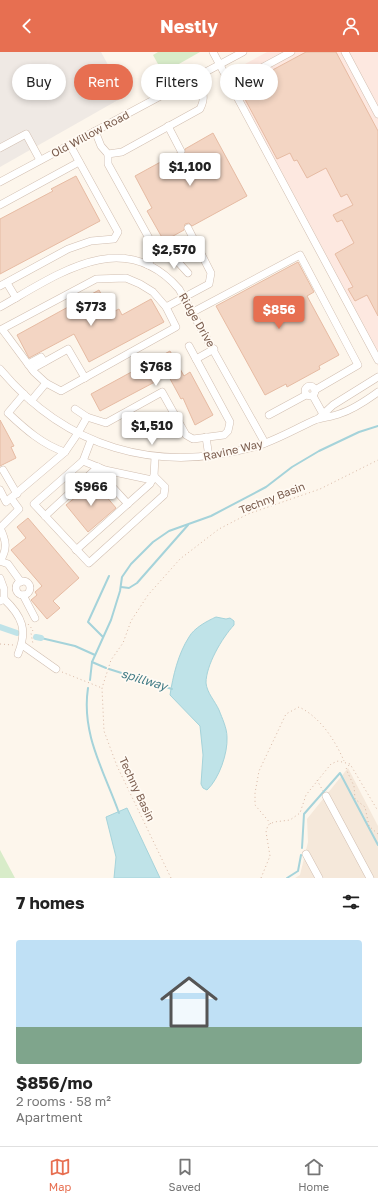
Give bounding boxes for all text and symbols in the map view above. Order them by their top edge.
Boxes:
icon: back [16,15,38,37]
text: Nestly [160,15,218,37]
icon: person [340,15,362,37]
chip: Buy [12,64,66,100]
chip: Rent [74,64,133,100]
chip: Filters [141,64,212,100]
chip: New [220,64,278,100]
street label: Old Willow Road [48,107,131,160]
pin: $1,100 [157,153,223,187]
text: $1,100 [168,158,212,174]
pin: $2,570 [141,236,207,270]
text: $2,570 [152,241,196,257]
street label: Ridge Drive [177,290,218,349]
pin: $773 [67,293,115,327]
pin: $856 [255,296,303,330]
text: $773 [76,298,106,314]
text: $856 [262,301,296,317]
pin: $768 [132,353,180,387]
text: $768 [140,358,172,374]
pin: $1,510 [119,412,185,446]
text: $1,510 [131,417,173,433]
street label: Ravine Way [202,436,264,463]
pin: $966 [67,473,115,507]
text: $966 [74,478,108,494]
street label: Techny Basin [237,479,307,516]
water label: spillway [119,665,171,694]
street label: Techny Basin [117,755,158,823]
icon: filters [340,891,362,913]
text: 7 homes [16,892,84,913]
icon: home [153,966,225,1038]
text: $856/mo [16,1072,93,1093]
text: 2 rooms · 58 m² [16,1093,111,1109]
text: Apartment [16,1109,83,1125]
tab: Map [49,1156,71,1193]
tab: Saved [169,1156,201,1193]
tab: Home [298,1156,329,1193]

